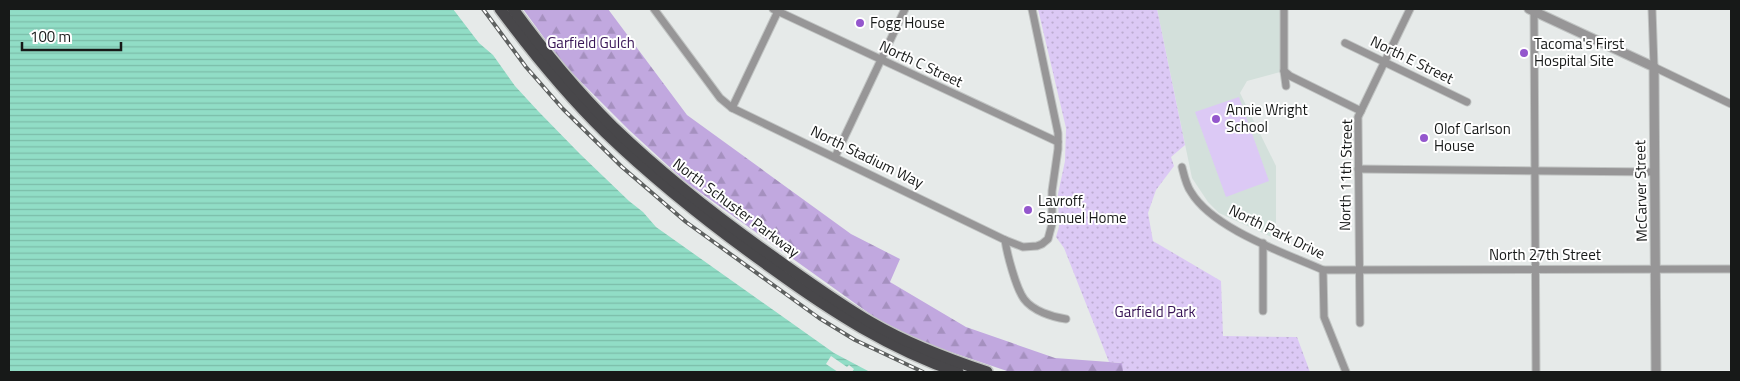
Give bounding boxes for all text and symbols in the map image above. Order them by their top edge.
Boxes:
place label: Fogg House [870,11,945,34]
marker: Fogg House [854,17,866,29]
scale bar [22,20,121,52]
text: 100 m [30,25,71,48]
street label: North E Street [1367,29,1458,90]
park label: Garfield Gulch [547,31,635,54]
place label: Tacoma's First Hospital Site [1534,32,1625,72]
street label: North C Street [876,34,967,93]
marker: Tacoma's First Hospital Site [1518,47,1530,59]
place label: Annie Wright School [1226,98,1308,138]
marker: Annie Wright School [1210,113,1222,125]
place label: Olof Carlson House [1434,117,1511,157]
street label: North 11th Street [1333,118,1358,231]
street label: North Stadium Way [807,119,928,194]
marker: Olof Carlson House [1418,132,1430,144]
street label: McCarver Street [1628,139,1653,242]
street label: North Schuster Parkway [668,152,805,263]
place label: Lavroff, Samuel Home [1038,189,1127,229]
street label: North Park Drive [1225,198,1329,265]
marker: Lavroff, Samuel Home [1022,204,1034,216]
street label: North 27th Street [1489,243,1602,266]
park label: Garfield Park [1114,300,1196,323]

